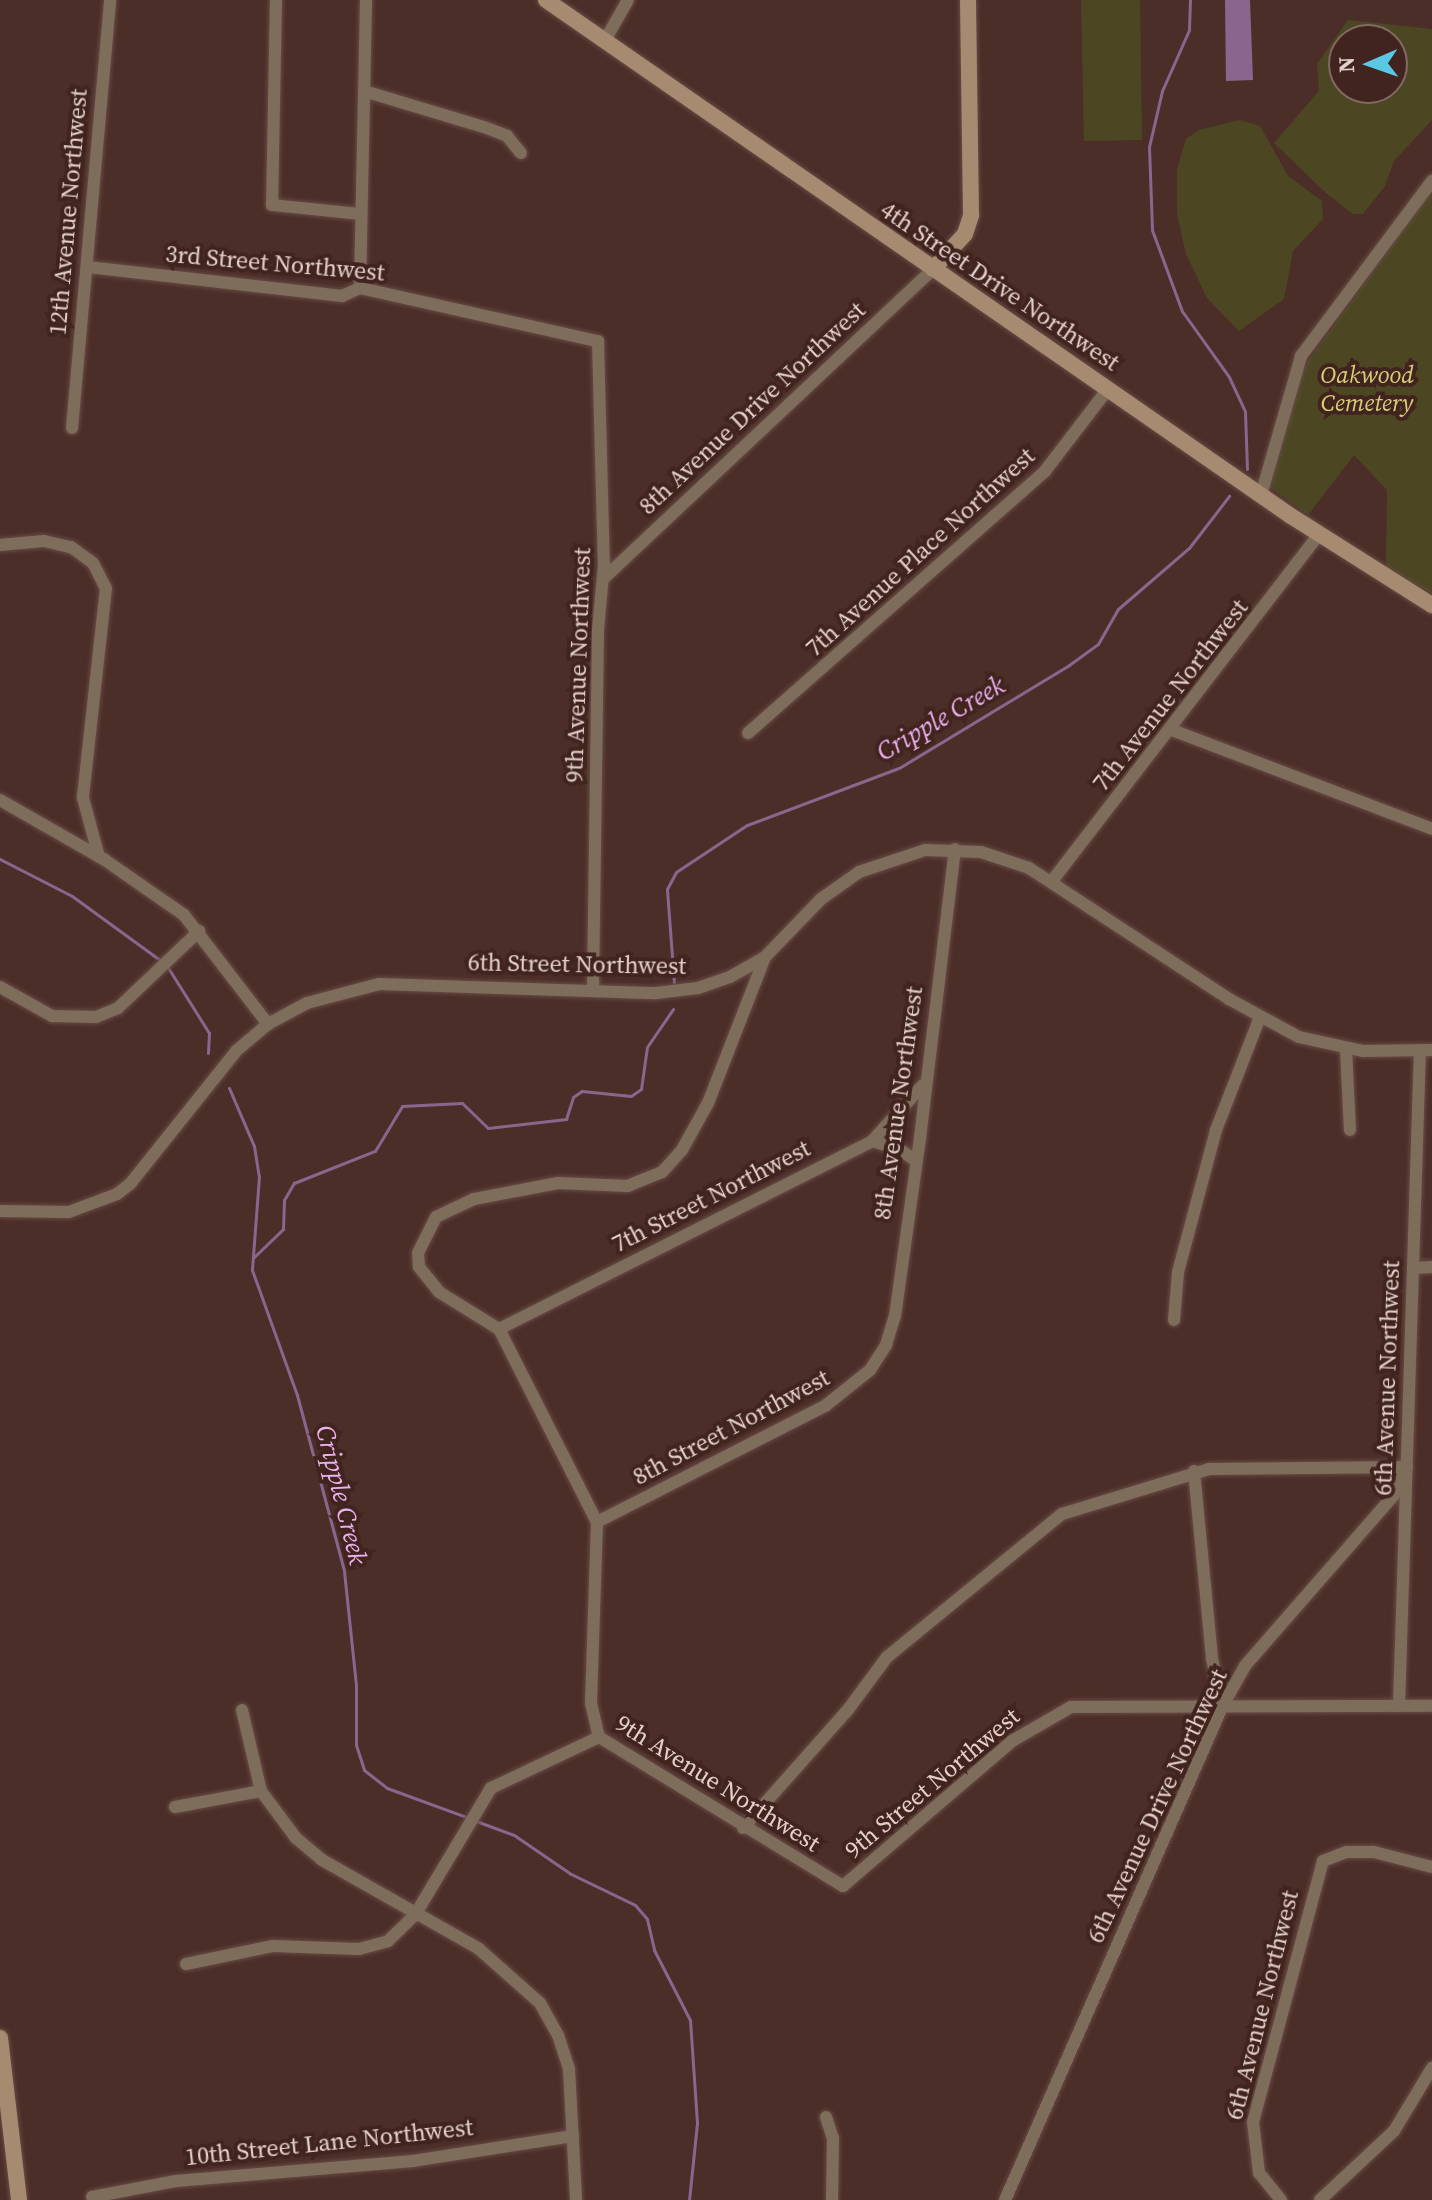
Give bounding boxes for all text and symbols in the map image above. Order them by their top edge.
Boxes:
north arrow [1328,24,1408,104]
text: N [1331,56,1361,73]
street label: 12th Avenue Northwest [43,88,93,336]
street label: 4th Street Drive Northwest [875,195,1125,377]
street label: 3rd Street Northwest [164,239,386,287]
street label: 8th Avenue Drive Northwest [633,296,871,520]
park label: Oakwood Cemetery [1320,361,1414,417]
street label: 7th Avenue Place Northwest [800,442,1040,662]
street label: 9th Avenue Northwest [560,547,596,783]
street label: 7th Avenue Northwest [1086,593,1254,797]
water label: Cripple Creek [871,670,1011,768]
street label: 6th Street Northwest [468,948,686,980]
street label: 8th Avenue Northwest [867,985,929,1221]
street label: 7th Street Northwest [607,1134,815,1258]
street label: 6th Avenue Northwest [1369,1260,1405,1496]
street label: 8th Street Northwest [628,1363,834,1491]
water label: Cripple Creek [309,1422,373,1568]
street label: 6th Avenue Drive Northwest [1081,1665,1233,1947]
street label: 9th Street Northwest [839,1702,1025,1864]
street label: 9th Avenue Northwest [611,1708,825,1858]
street label: 6th Avenue Northwest [1220,1887,1304,2123]
street label: 10th Street Lane Northwest [184,2113,474,2171]

